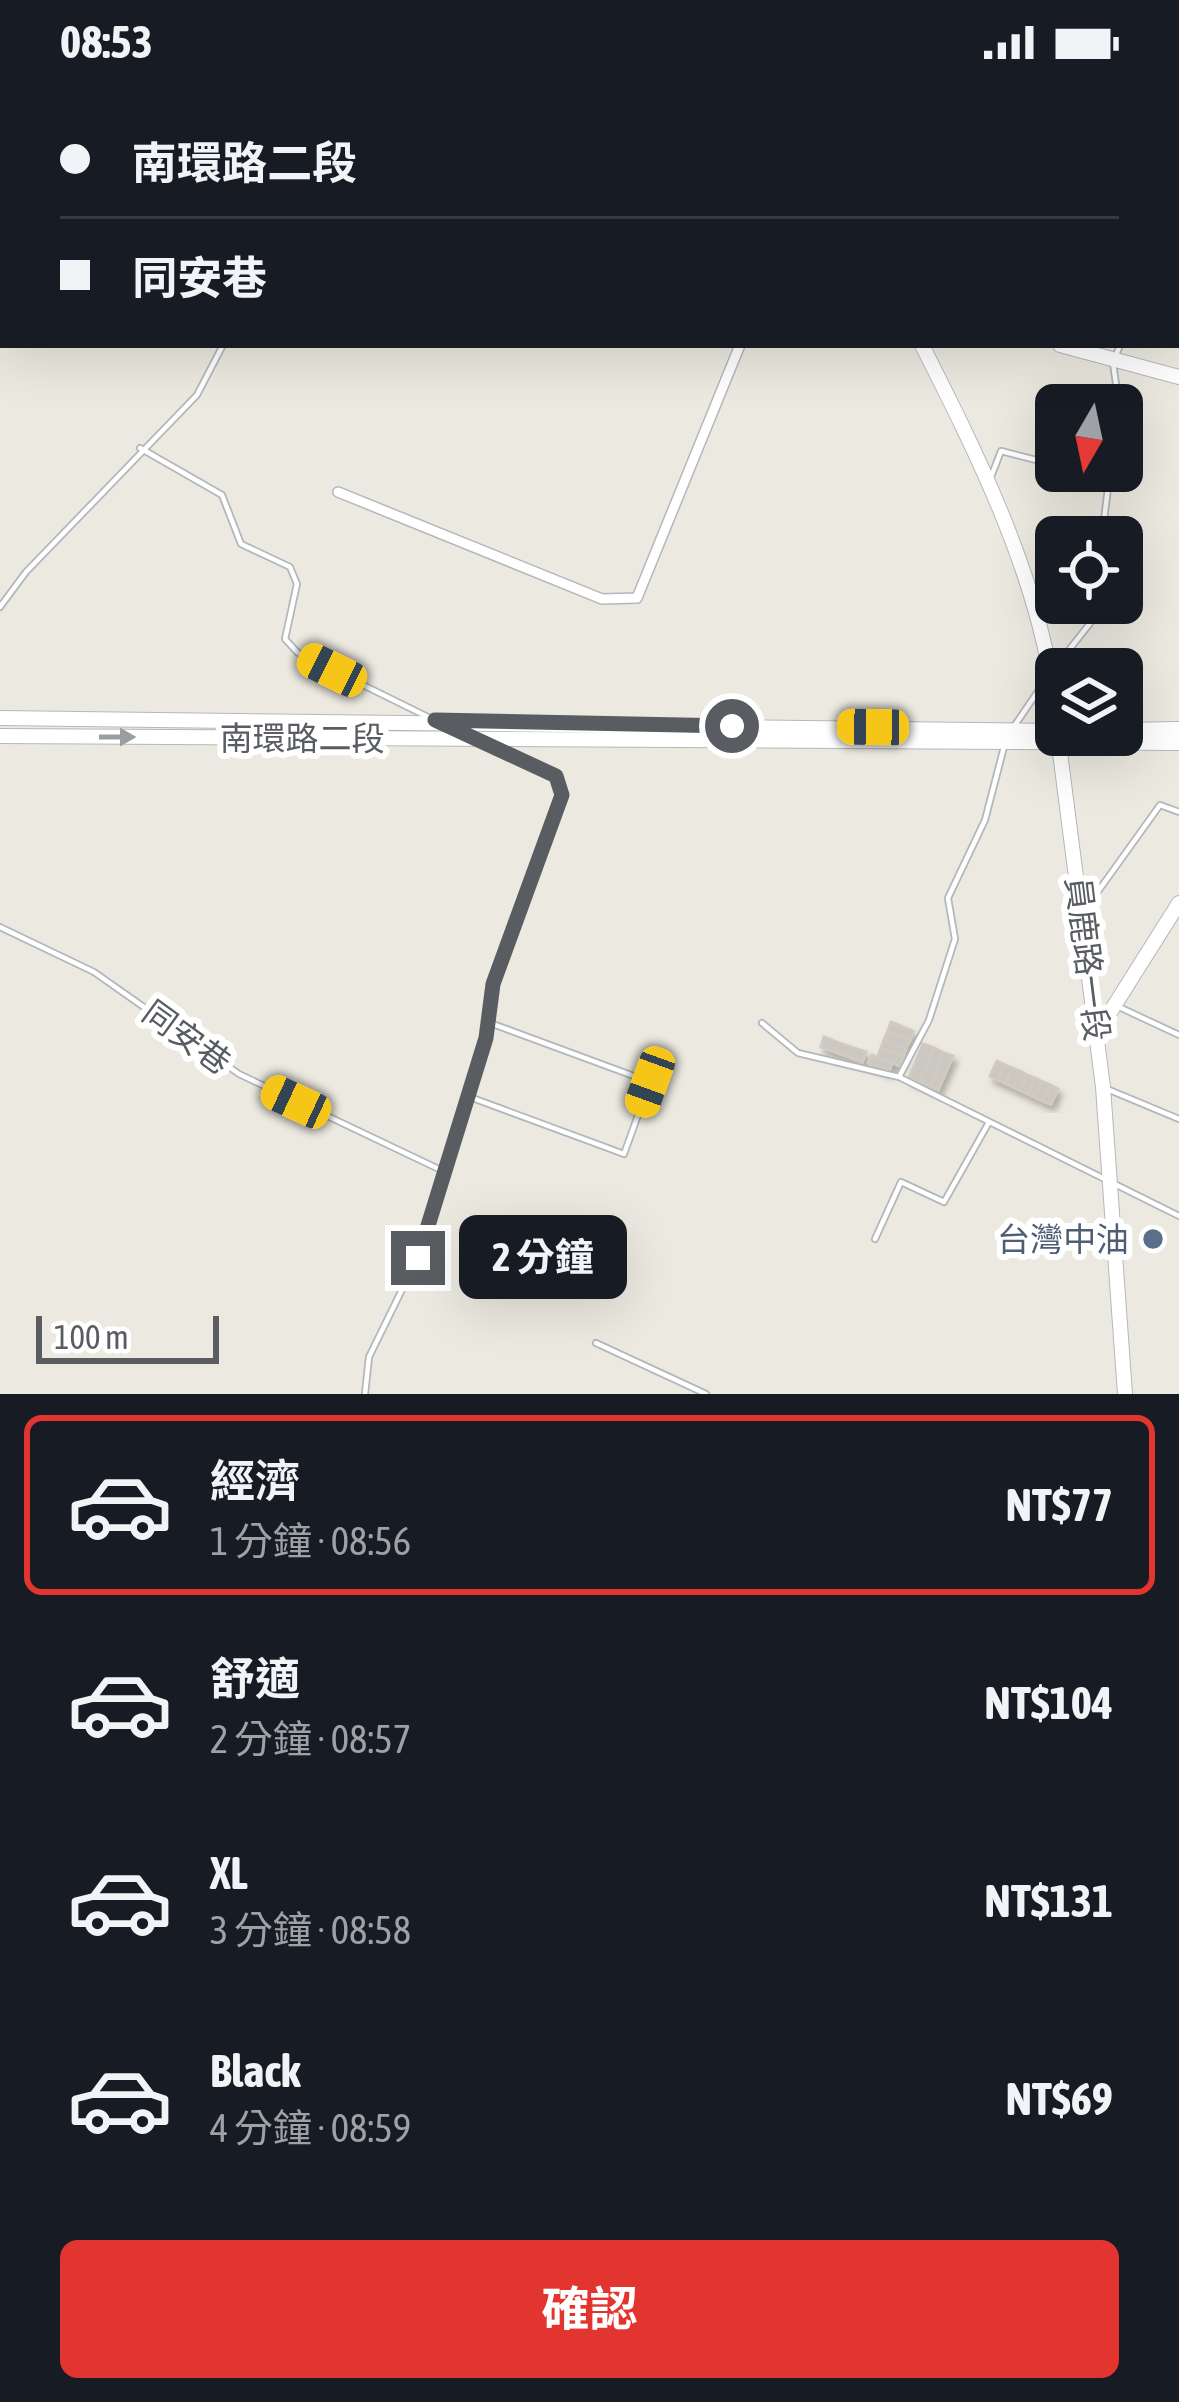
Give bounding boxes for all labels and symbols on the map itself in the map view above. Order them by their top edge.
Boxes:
north arrow [1035,384,1143,492]
car [292,638,372,702]
route start [705,699,759,753]
car [837,708,909,746]
street label: 南環路二段 [220,719,385,757]
one-way arrow [99,727,137,747]
street label: 員鹿路一段 [1059,875,1117,1043]
street label: 同安巷 [136,993,238,1081]
car [621,1042,679,1122]
car [256,1070,336,1134]
callout: 2 分鐘 [460,1216,628,1300]
place label: 台灣中油 [997,1220,1129,1258]
marker: 台灣中油 [1140,1226,1166,1252]
route end [391,1231,445,1285]
scale bar [36,1310,219,1363]

